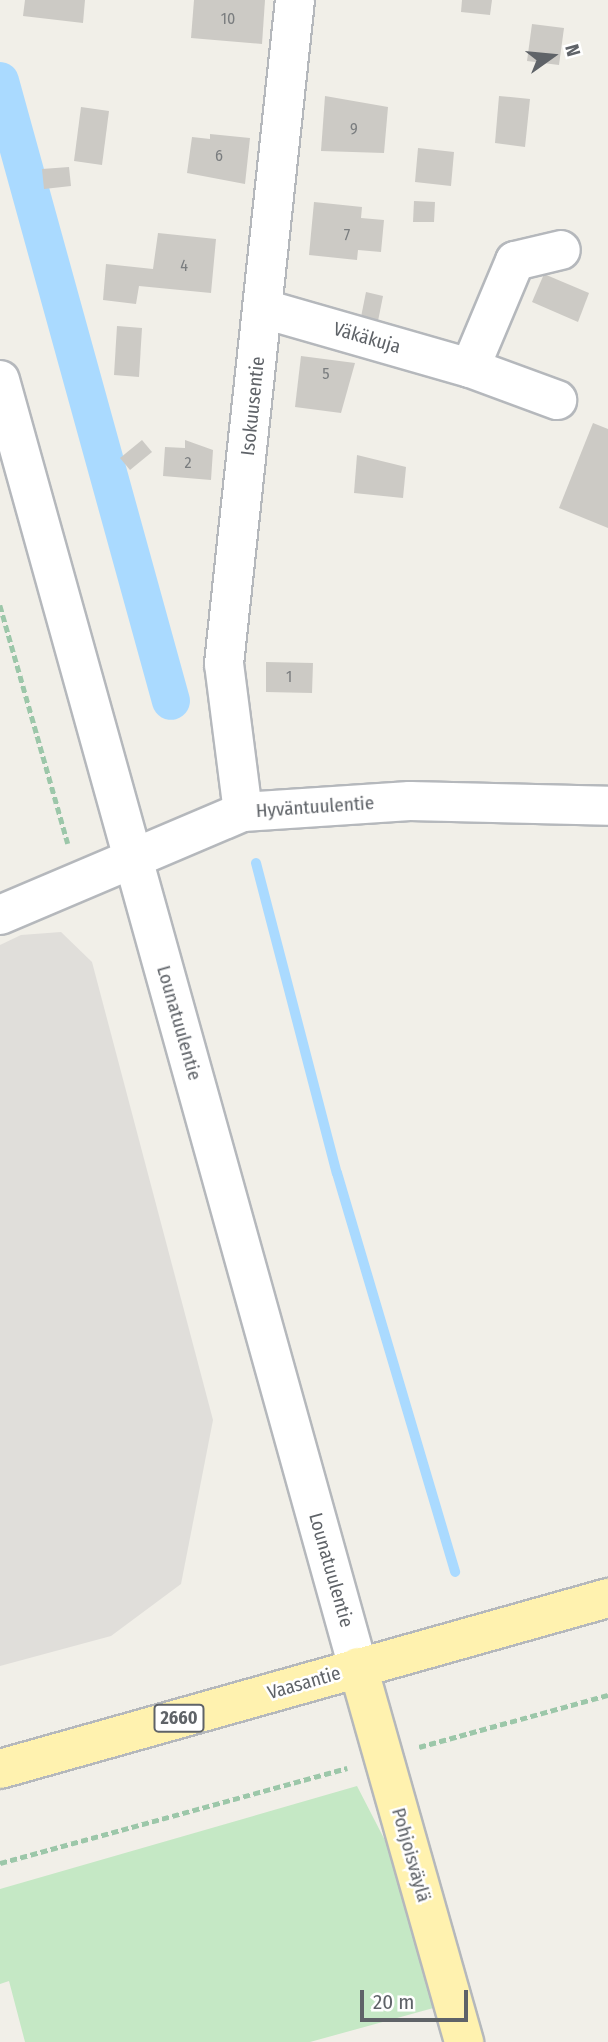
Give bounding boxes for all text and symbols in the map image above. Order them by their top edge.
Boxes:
house number: 10 [221,9,235,29]
north arrow [517,21,587,91]
text: N [560,42,585,59]
house number: 9 [350,119,358,139]
house number: 6 [215,146,223,166]
house number: 7 [344,225,350,245]
house number: 4 [180,256,188,276]
street label: Väkäkuja [331,318,403,358]
street label: Isokuusentie [236,355,270,457]
house number: 5 [322,364,330,384]
house number: 2 [184,453,192,473]
house number: 1 [286,667,292,687]
street label: Hyväntuulentie [255,792,375,822]
street label: Lounatuulentie [152,963,206,1083]
street label: Lounatuulentie [304,1510,358,1630]
street label: Vaasantie [265,1662,343,1704]
road number: 2660 [153,1703,205,1732]
street label: Pohjoisväylä [387,1805,435,1905]
scale bar [363,1976,472,2020]
text: 20 m [373,1989,414,2015]

